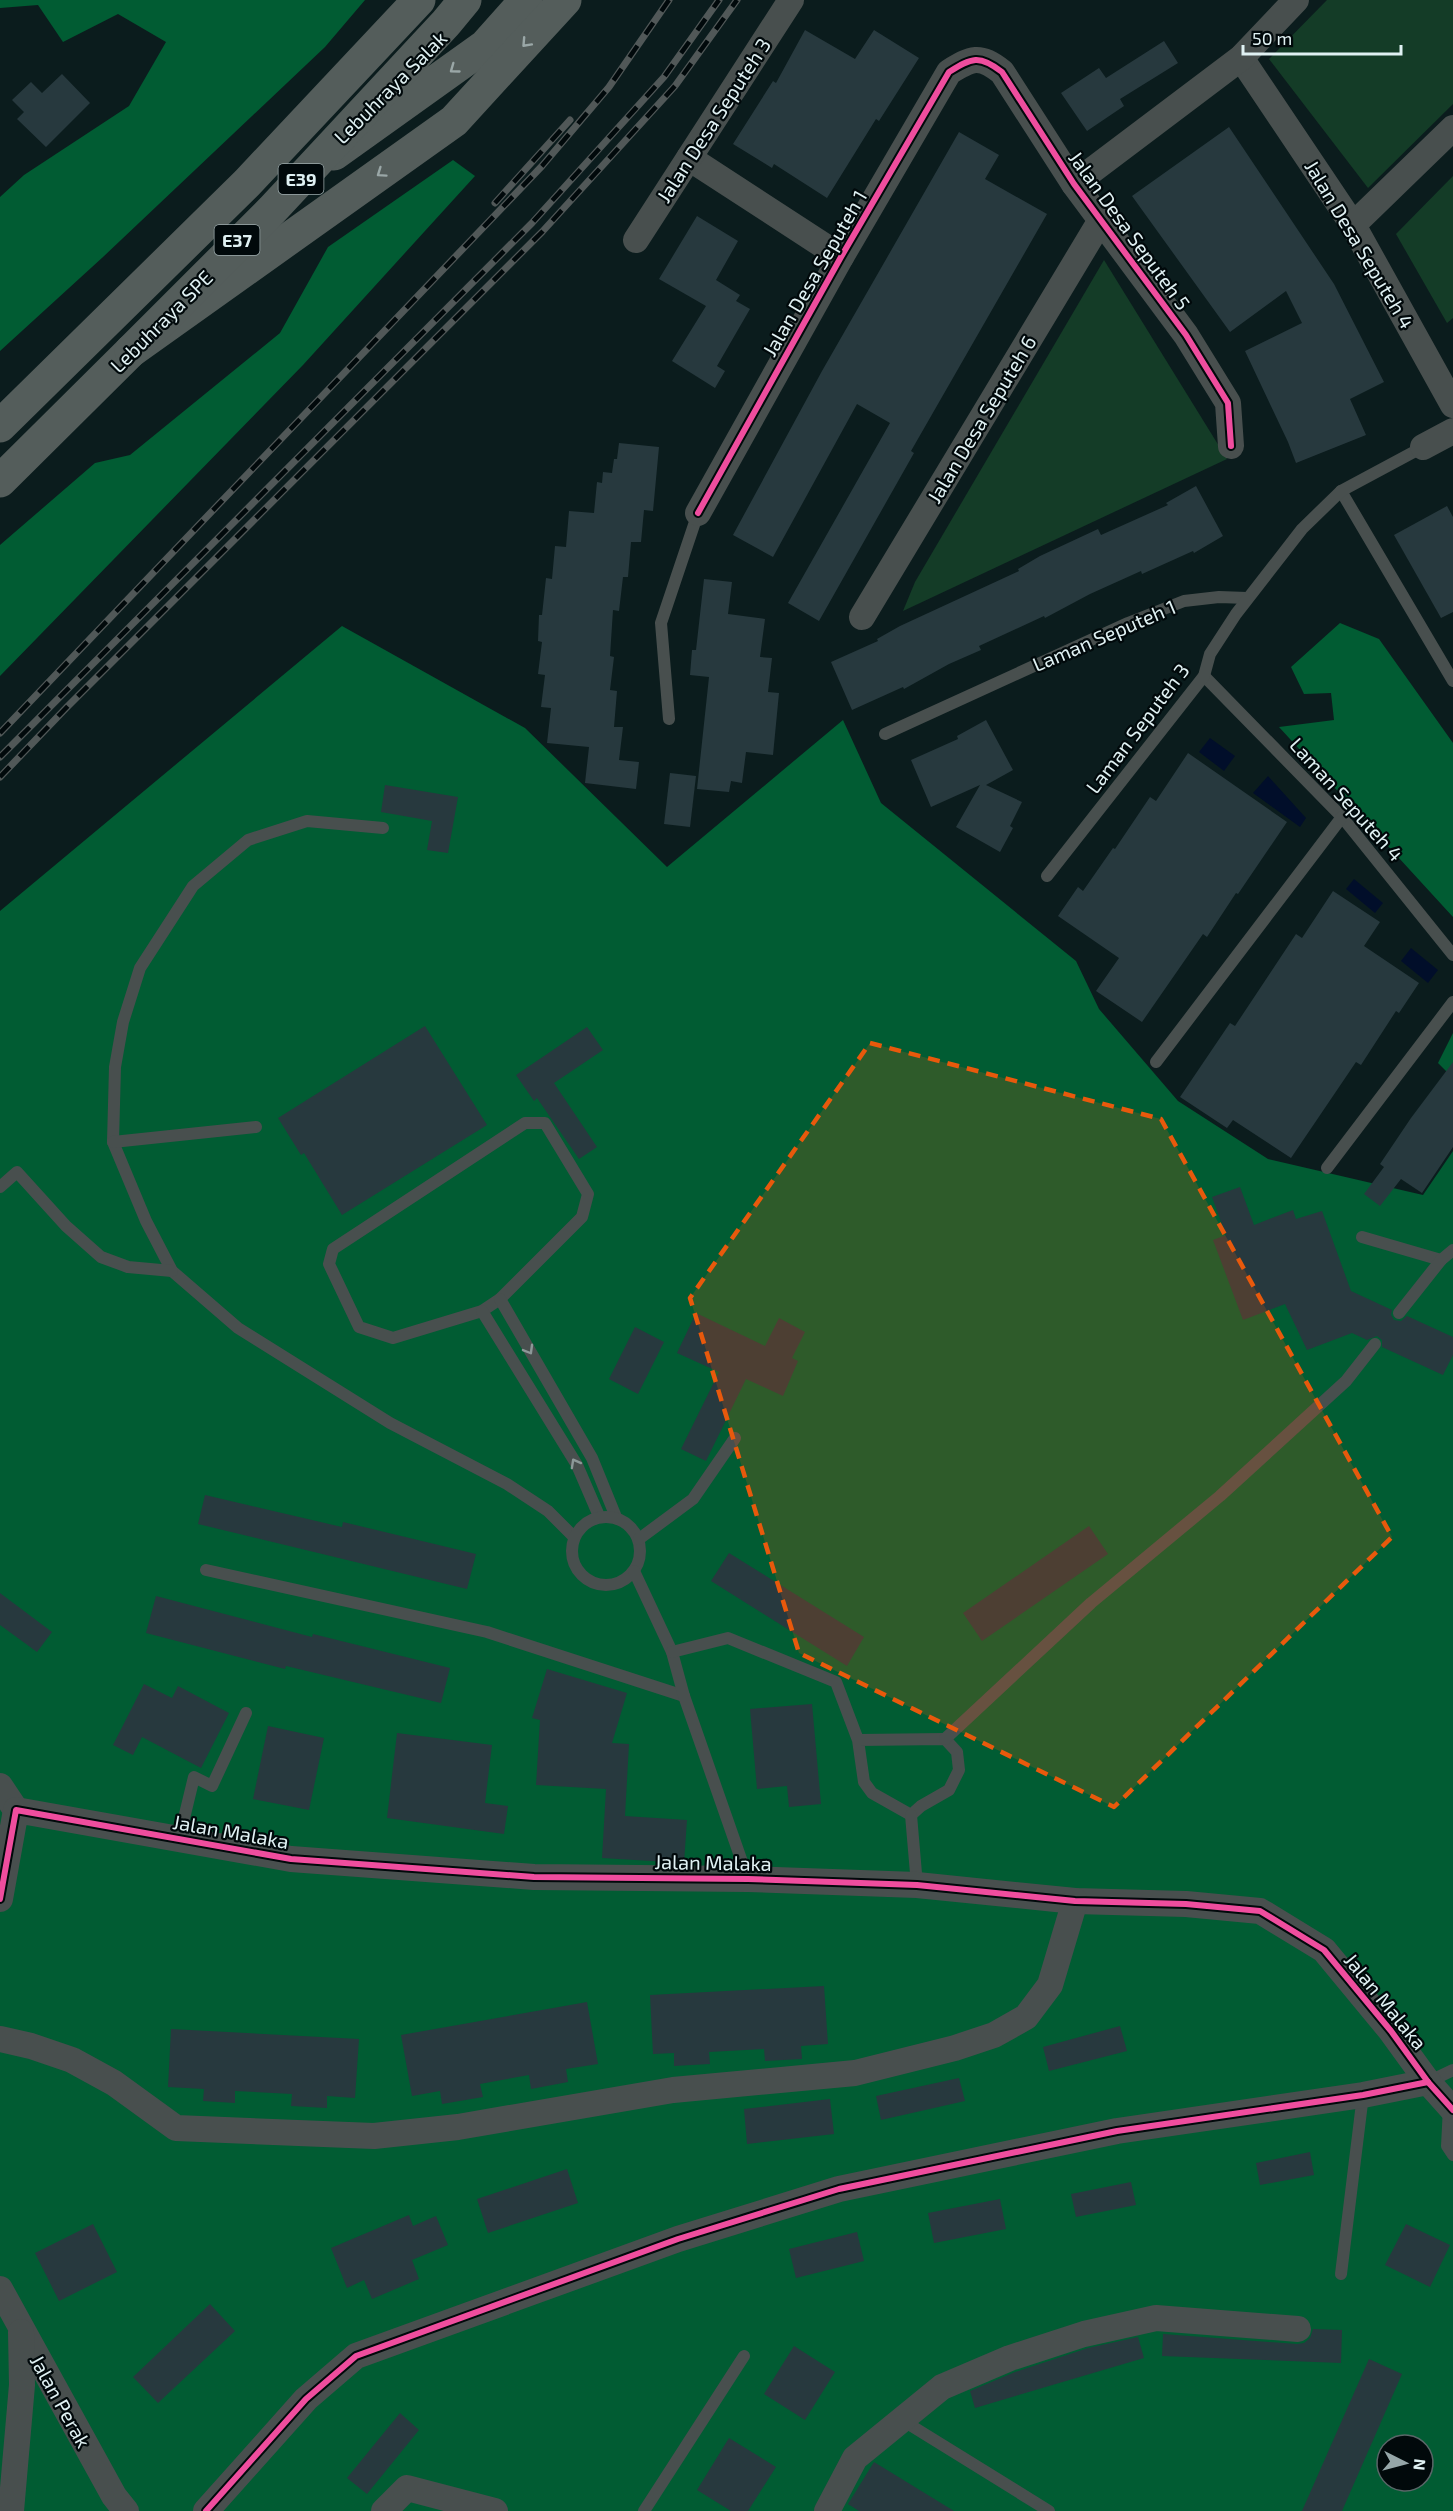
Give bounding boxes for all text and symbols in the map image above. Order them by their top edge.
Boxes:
scale bar [1243,18,1400,56]
street label: Lebuhraya Salak [329,26,451,148]
text: 50 m [1252,27,1292,49]
street label: Jalan Desa Seputeh 3 [651,33,775,207]
one-way arrow [522,36,533,47]
one-way arrow [449,62,460,73]
street label: Jalan Desa Seputeh 5 [1064,146,1196,314]
street label: Jalan Desa Seputeh 4 [1300,155,1420,333]
road number: E39 [278,164,324,194]
one-way arrow [377,166,388,177]
street label: Jalan Desa Seputeh 1 [757,186,871,360]
road number: E37 [214,225,260,255]
street label: Lebuhraya SPE [105,265,217,377]
street label: Jalan Desa Seputeh 6 [921,331,1041,507]
street label: Laman Seputeh 1 [1029,594,1179,676]
street label: Laman Seputeh 3 [1080,658,1194,798]
street label: Laman Seputeh 4 [1285,732,1409,866]
one-way arrow [522,1344,534,1354]
one-way arrow [571,1459,582,1469]
street label: Jalan Malaka [171,1809,291,1853]
street label: Jalan Malaka [654,1849,772,1875]
street label: Jalan Malaka [1340,1948,1432,2054]
street label: Jalan Perak [26,2350,96,2452]
north arrow [1375,2433,1435,2493]
text: N [1410,2458,1430,2471]

